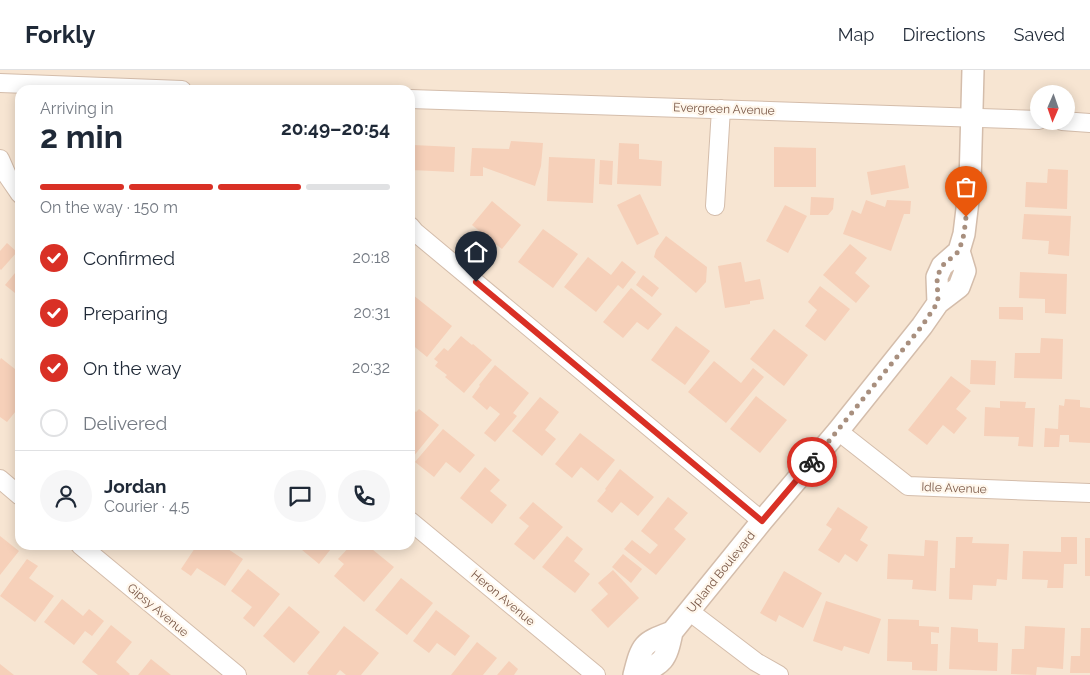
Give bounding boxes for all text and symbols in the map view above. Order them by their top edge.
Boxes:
text: Forkly [25,20,95,49]
text: Map [838,24,874,45]
text: Directions [902,24,986,45]
text: Saved [1014,24,1065,45]
north arrow [1030,85,1075,130]
map controls [1030,85,1075,130]
text: Arriving in [40,99,114,118]
street label: Evergreen Avenue [673,100,775,118]
text: 20:49–20:54 [281,117,390,139]
text: 2 min [40,118,123,155]
pin [945,166,987,217]
icon: bag [952,173,980,201]
text: On the way · 150 m [40,198,178,217]
pin [455,231,497,282]
icon: home [462,238,490,266]
icon: check [40,244,68,272]
text: Confirmed [83,247,175,269]
text: 20:18 [353,248,390,267]
icon: check [40,299,68,327]
text: Preparing [83,302,168,324]
text: 20:31 [353,303,390,322]
icon: check [40,354,68,382]
text: On the way [83,357,182,379]
text: 20:32 [352,358,390,377]
text: Delivered [83,412,167,434]
courier [787,437,837,487]
icon: bike [798,448,826,476]
button: person [40,470,92,522]
button: chat [274,470,326,522]
button: phone [338,470,390,522]
text: Jordan [104,475,167,497]
street label: Idle Avenue [921,480,987,496]
text: Courier · 4.5 [104,497,189,516]
street label: Upland Boulevard [684,529,758,615]
street label: Heron Avenue [468,567,538,629]
street label: Gipsy Avenue [125,580,191,640]

